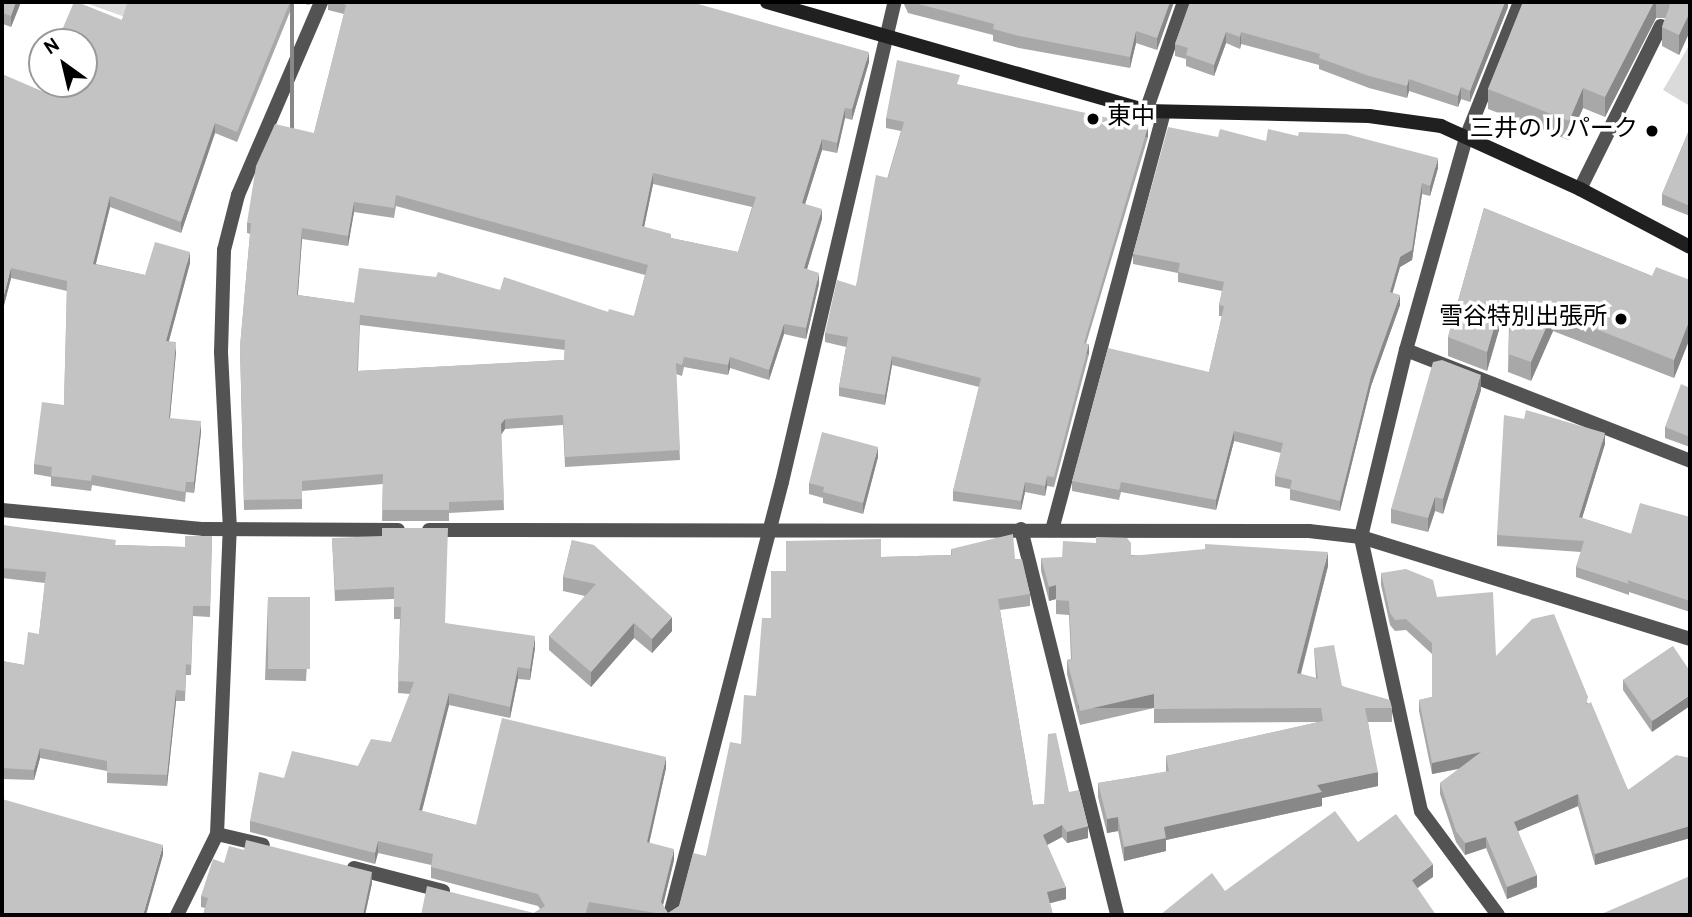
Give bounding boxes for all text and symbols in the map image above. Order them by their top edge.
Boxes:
north arrow [28,28,98,98]
text: N [40,33,65,61]
place label: 東中 [1107,105,1155,133]
marker: 東中 [1085,111,1101,127]
place label: 三井のリパーク [1470,117,1638,145]
marker: 三井のリパーク [1644,123,1660,139]
place label: 雪谷特別出張所 [1439,305,1607,333]
marker: 雪谷特別出張所 [1613,311,1629,327]

